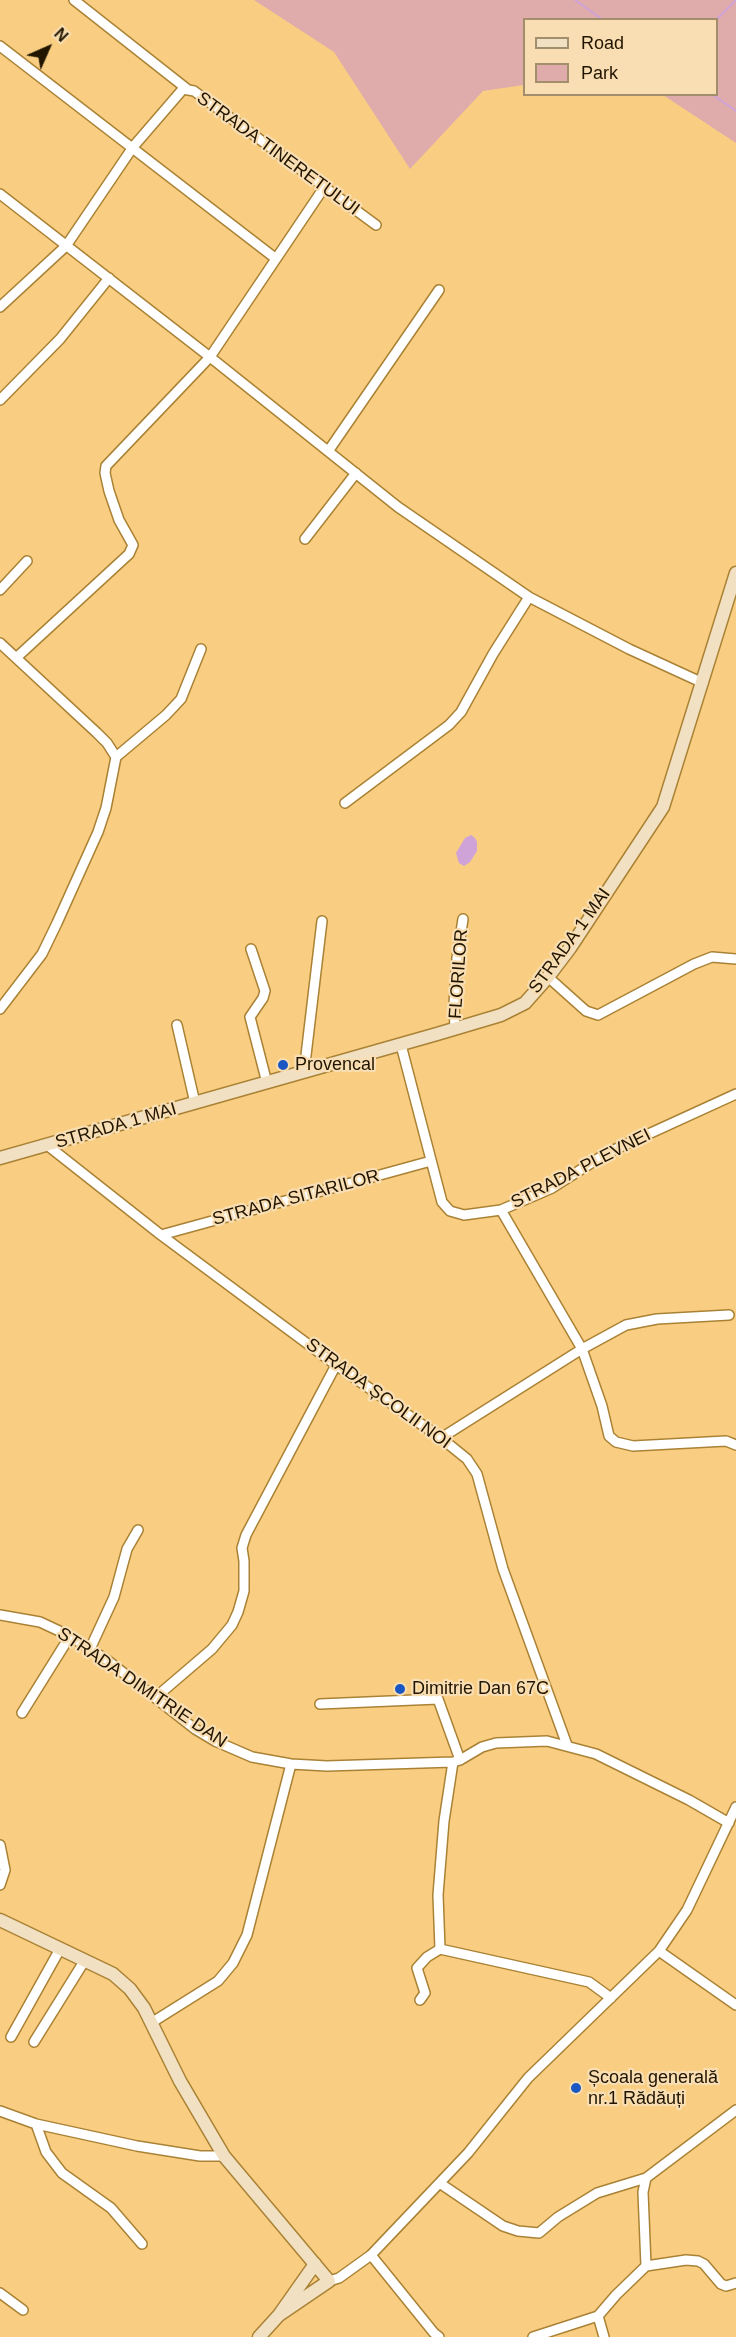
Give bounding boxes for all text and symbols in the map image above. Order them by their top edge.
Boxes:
north arrow [18,18,78,78]
legend [523,18,718,96]
text: N [51,25,71,45]
text: Road [581,33,624,53]
text: Park [581,63,618,83]
street label: STRADA TINERETULUI [192,88,364,220]
street label: STRADA 1 MAI [525,884,615,998]
street label: FLORILOR [445,928,473,1020]
place label: Provencal [295,1054,375,1076]
marker: Provencal [276,1058,290,1072]
street label: STRADA 1 MAI [53,1098,179,1154]
street label: STRADA PLEVNEI [507,1124,655,1214]
street label: STRADA SITARILOR [210,1165,382,1231]
street label: STRADA ȘCOLII NOI [301,1334,455,1454]
street label: STRADA DIMITRIE DAN [53,1623,231,1753]
place label: Dimitrie Dan 67C [412,1678,549,1700]
marker: Dimitrie Dan 67C [393,1682,407,1696]
place label: Școala generală nr.1 Rădăuți [588,2067,718,2110]
marker: Școala generală nr.1 Rădăuți [569,2081,583,2095]

